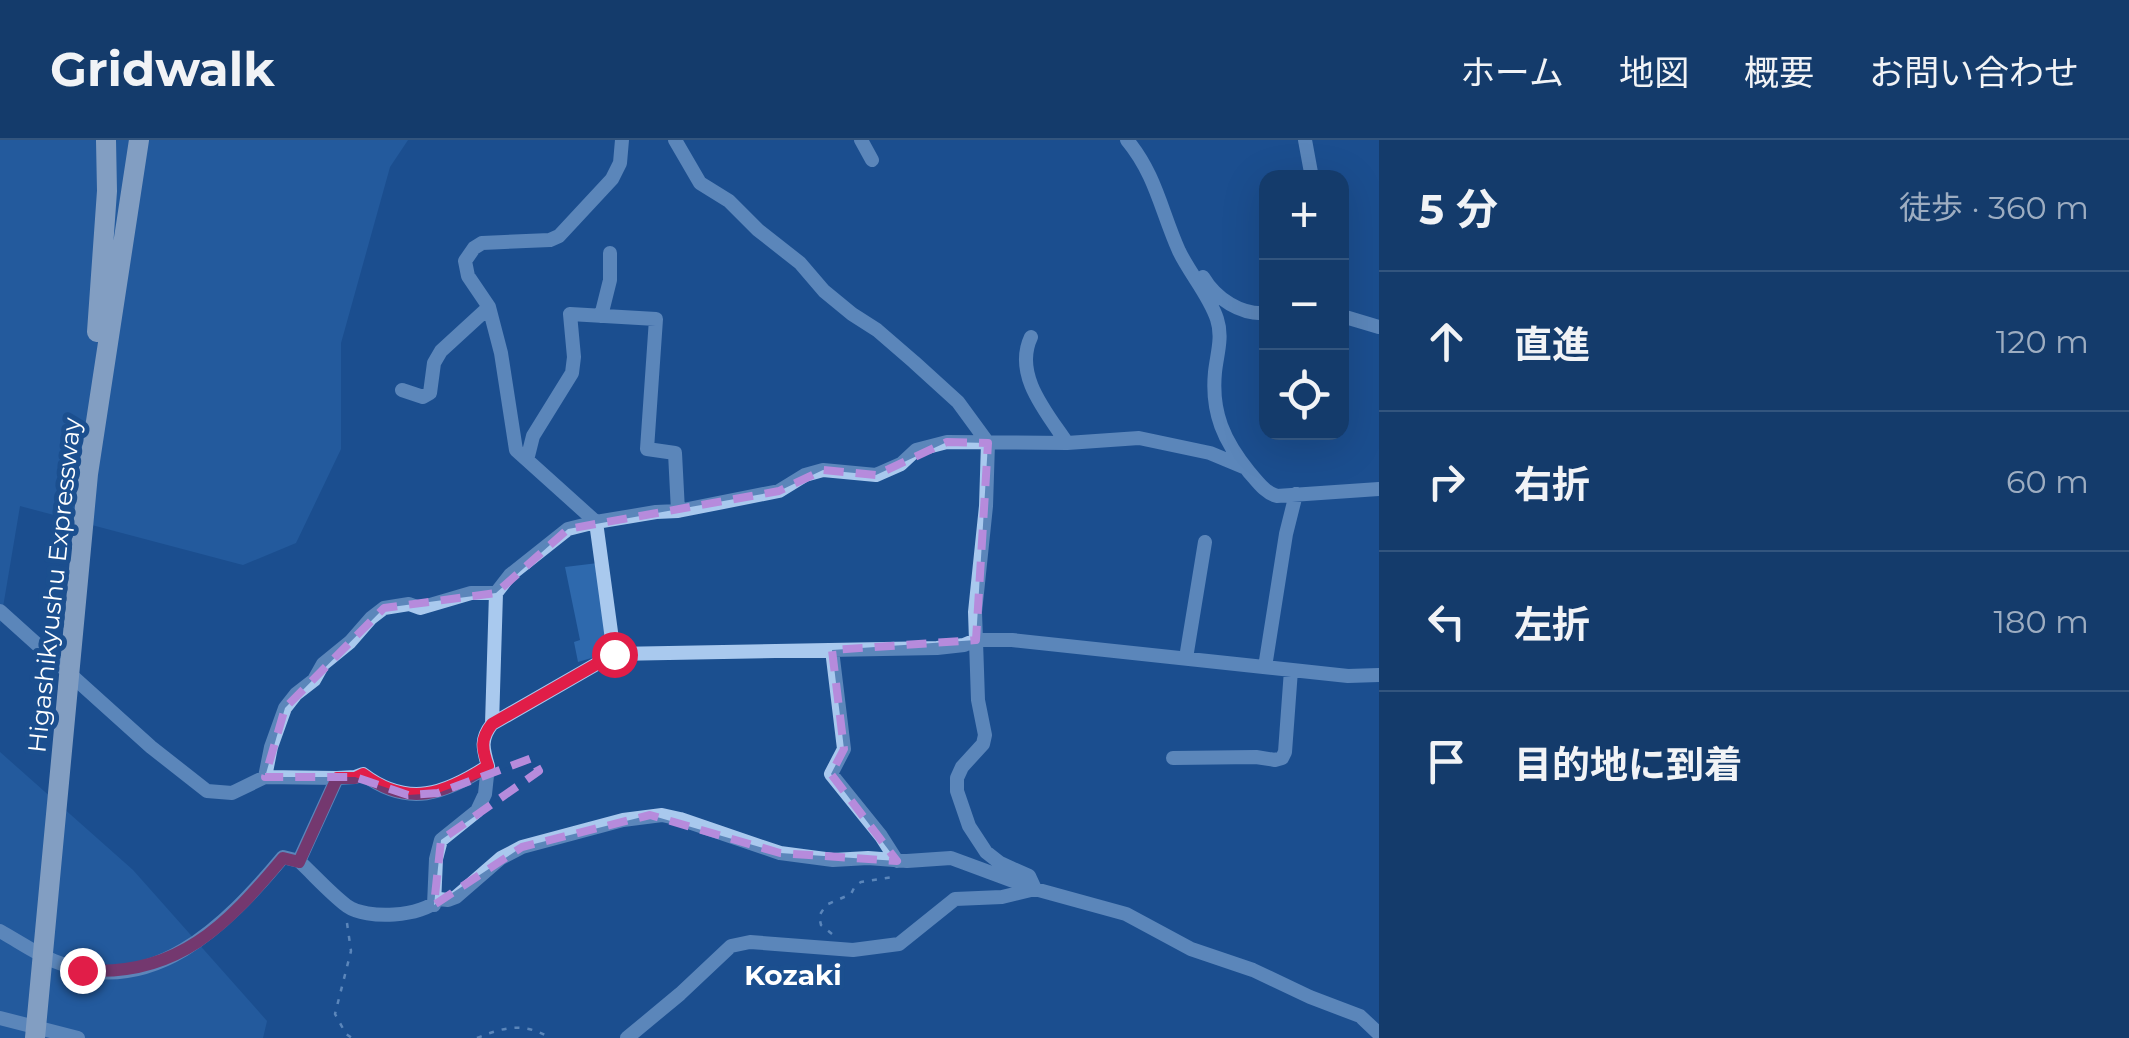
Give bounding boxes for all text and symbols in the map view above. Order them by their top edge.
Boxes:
text: Gridwalk [50,40,275,98]
text: ホーム [1460,51,1564,94]
text: 地図 [1619,51,1689,94]
text: 概要 [1744,51,1814,94]
text: お問い合わせ [1869,51,2079,94]
map controls [1259,170,1349,440]
button: + [1259,170,1349,260]
text: 5 分 [1419,183,1498,235]
text: 徒歩 · 360 m [1899,188,2089,227]
button: − [1259,260,1349,350]
icon: ahead [1419,314,1474,369]
text: 直進 [1514,321,1590,368]
text: 120 m [1996,322,2089,361]
button: locate [1259,350,1349,440]
street label: Higashikyushu Expressway [21,416,87,754]
icon: right [1419,454,1474,509]
text: 右折 [1514,461,1590,508]
text: 60 m [2006,462,2089,501]
icon: left [1419,594,1474,649]
text: 左折 [1514,601,1590,648]
text: 180 m [1994,602,2089,641]
route start [592,632,638,678]
icon: arrive [1419,734,1474,789]
text: 目的地に到着 [1514,741,1742,788]
route end [60,948,106,994]
district label: Kozaki [744,958,842,992]

